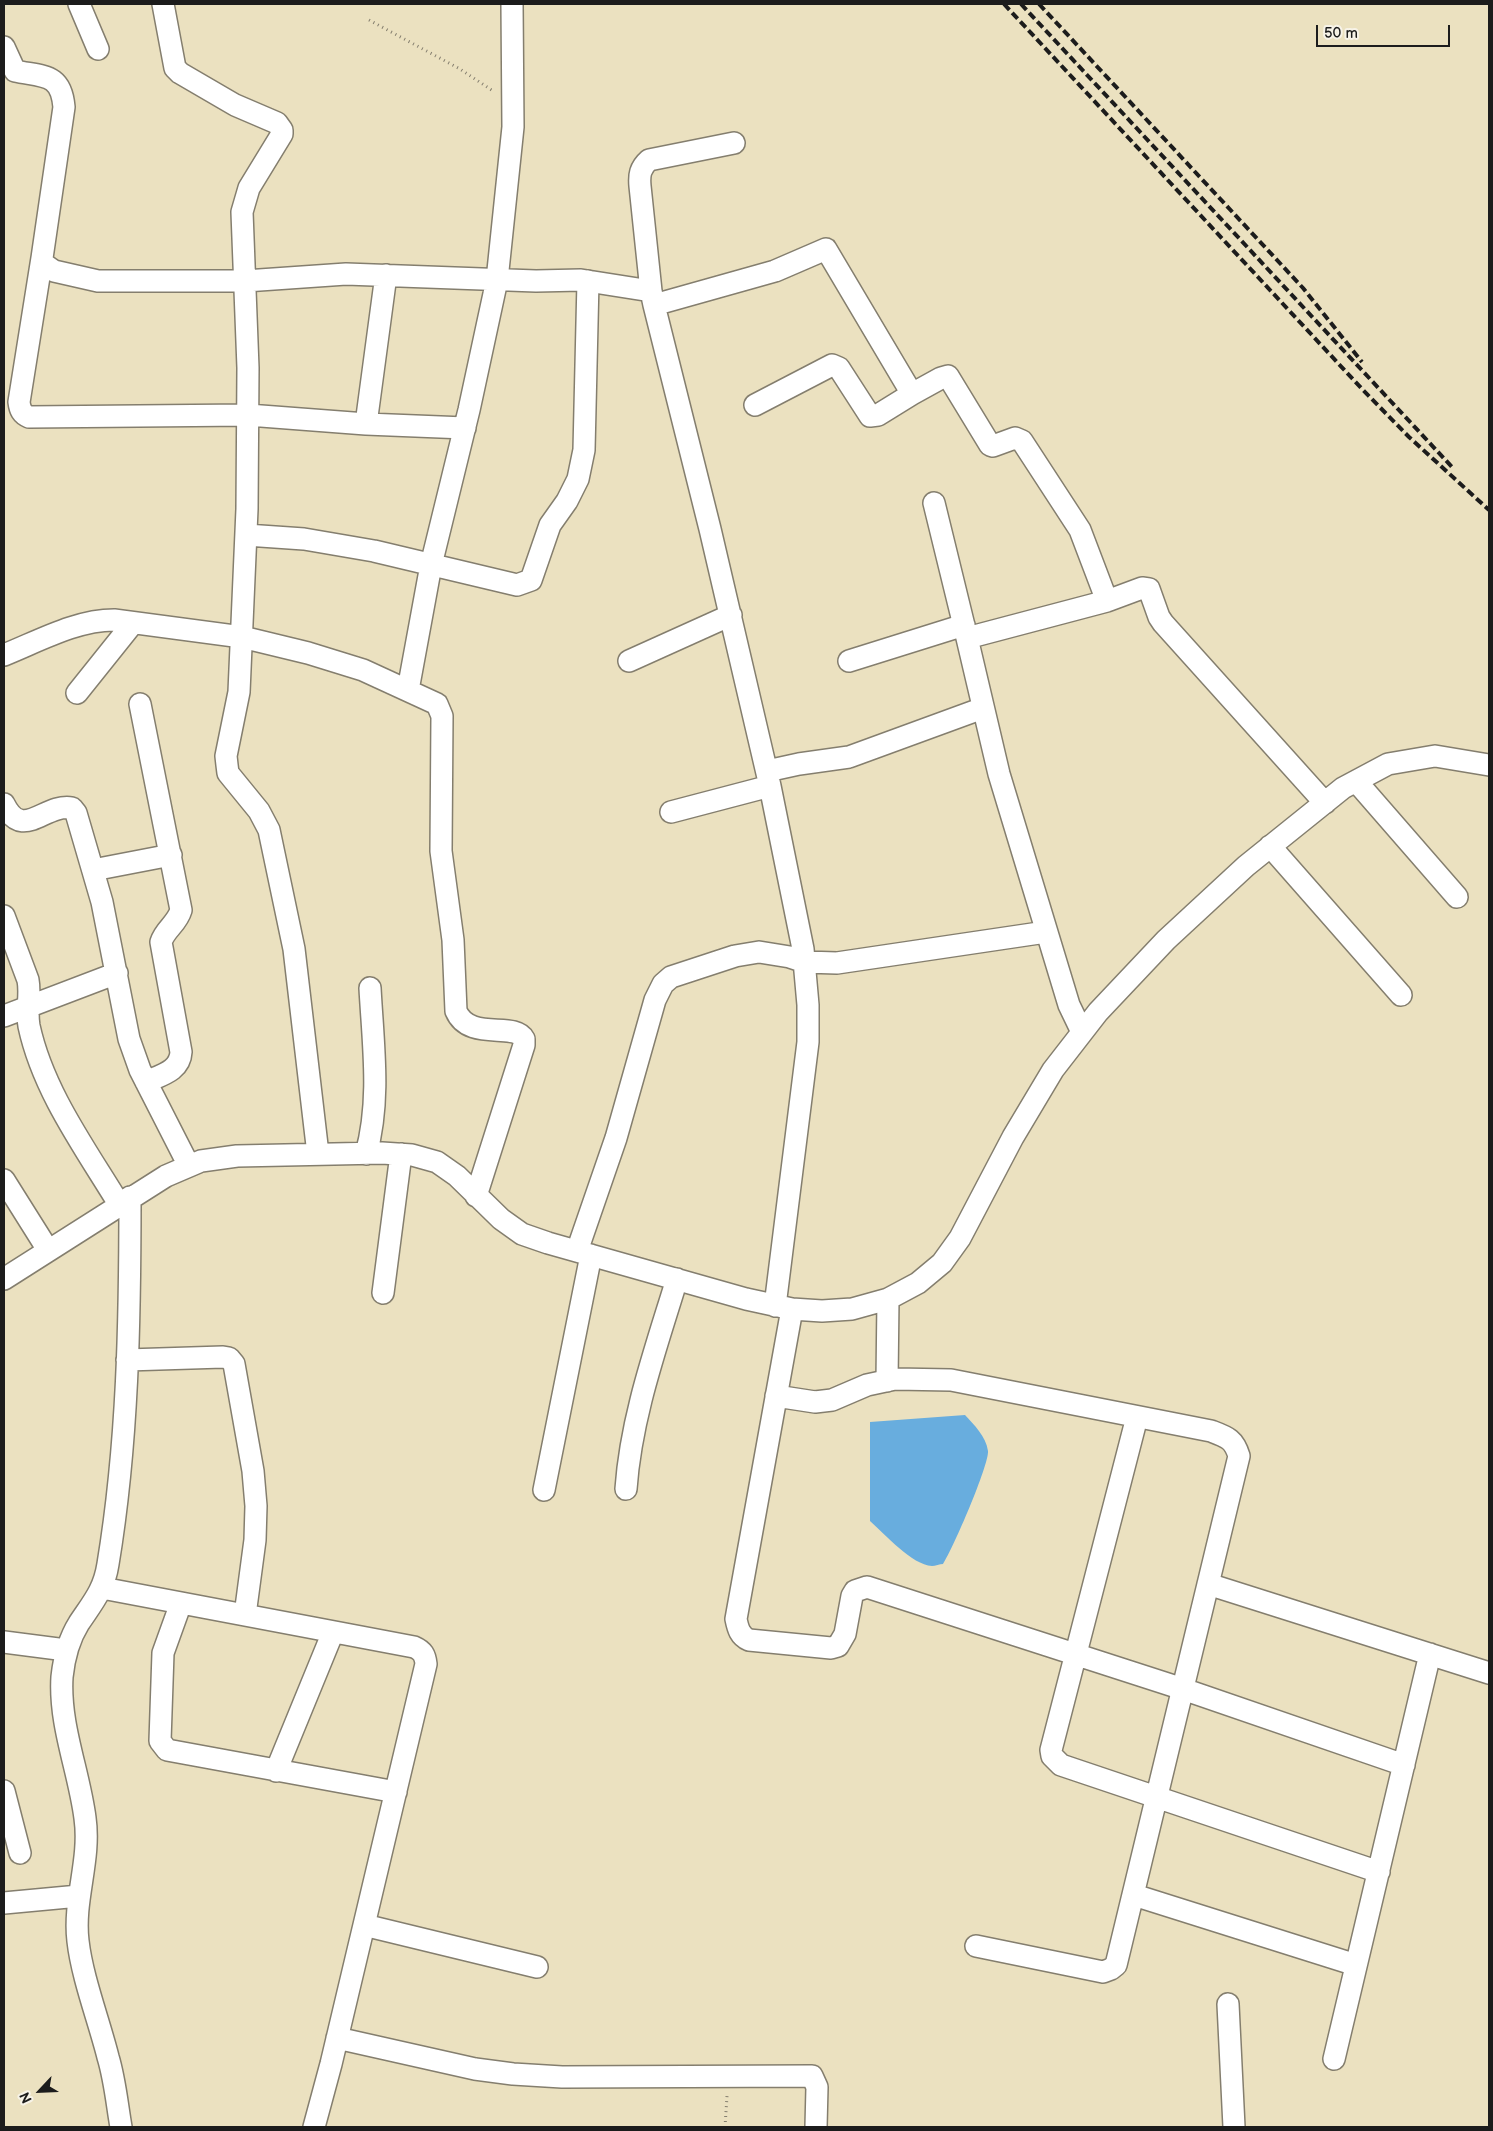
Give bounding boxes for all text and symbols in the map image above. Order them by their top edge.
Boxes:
scale bar [1318,15,1452,47]
text: 50 m [1324,24,1358,43]
north arrow [15,2066,65,2116]
text: N [16,2089,36,2106]

